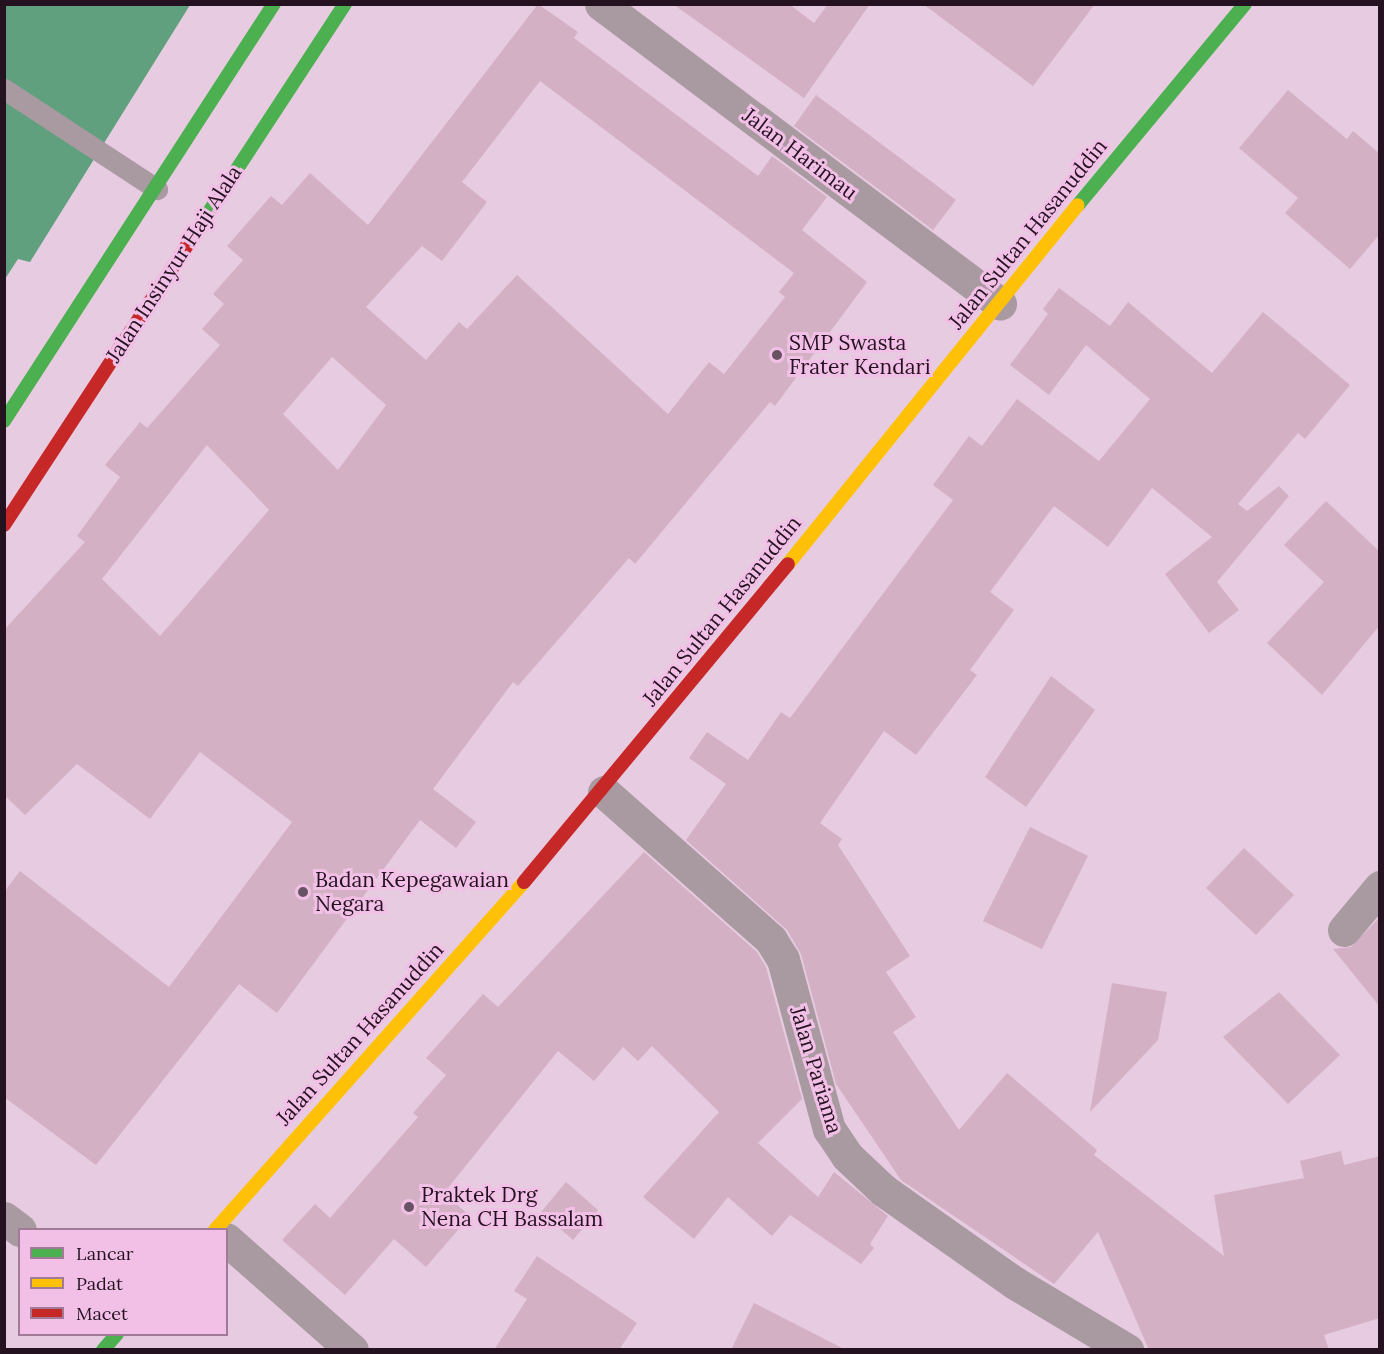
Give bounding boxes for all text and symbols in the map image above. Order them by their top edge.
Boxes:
street label: Jalan Harimau [738,103,862,205]
street label: Jalan Sultan Hasanuddin [944,134,1112,334]
street label: Jalan Insinyur Haji Alala [101,161,247,367]
place label: SMP Swasta Frater Kendari [789,330,931,380]
marker: SMP Swasta Frater Kendari [770,348,784,362]
street label: Jalan Sultan Hasanuddin [638,511,806,711]
place label: Badan Kepegawaian Negara [315,867,509,917]
marker: Badan Kepegawaian Negara [296,885,310,899]
street label: Jalan Sultan Hasanuddin [271,937,449,1131]
street label: Jalan Pariama [785,1003,847,1137]
place label: Praktek Drg Nena CH Bassalam [421,1182,603,1232]
marker: Praktek Drg Nena CH Bassalam [402,1200,416,1214]
legend [18,1228,228,1336]
text: Lancar [76,1242,134,1265]
text: Padat [76,1272,123,1295]
text: Macet [76,1302,128,1325]

